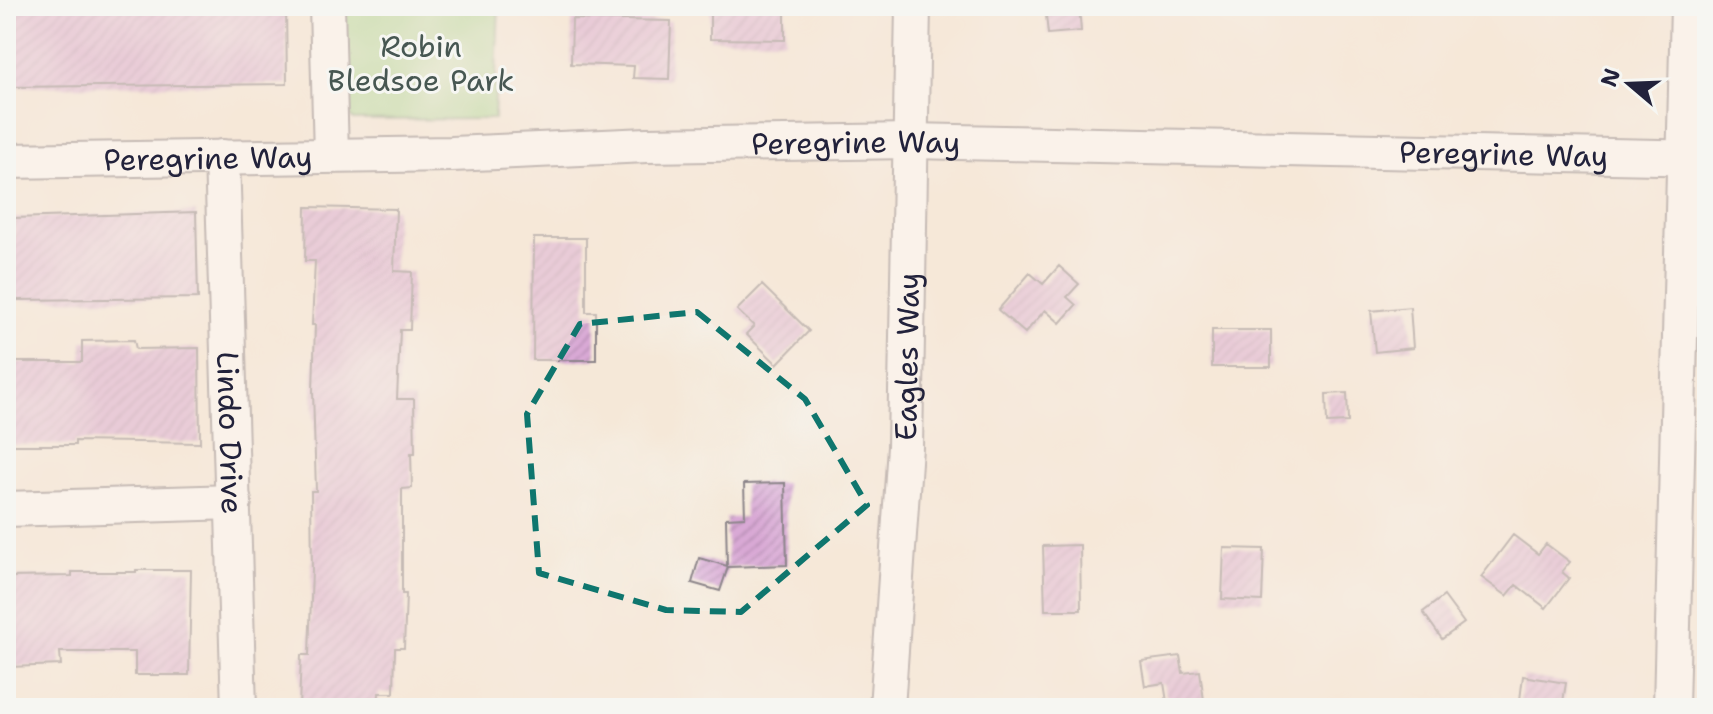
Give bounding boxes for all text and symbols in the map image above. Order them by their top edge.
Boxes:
park label: Robin Bledsoe Park [328,26,514,101]
north arrow [1589,44,1669,124]
text: N [1594,65,1627,91]
street label: Peregrine Way [751,120,961,164]
street label: Peregrine Way [1398,131,1609,176]
street label: Peregrine Way [103,136,313,180]
street label: Eagles Way [885,272,929,441]
street label: Lindo Drive [208,351,254,515]

